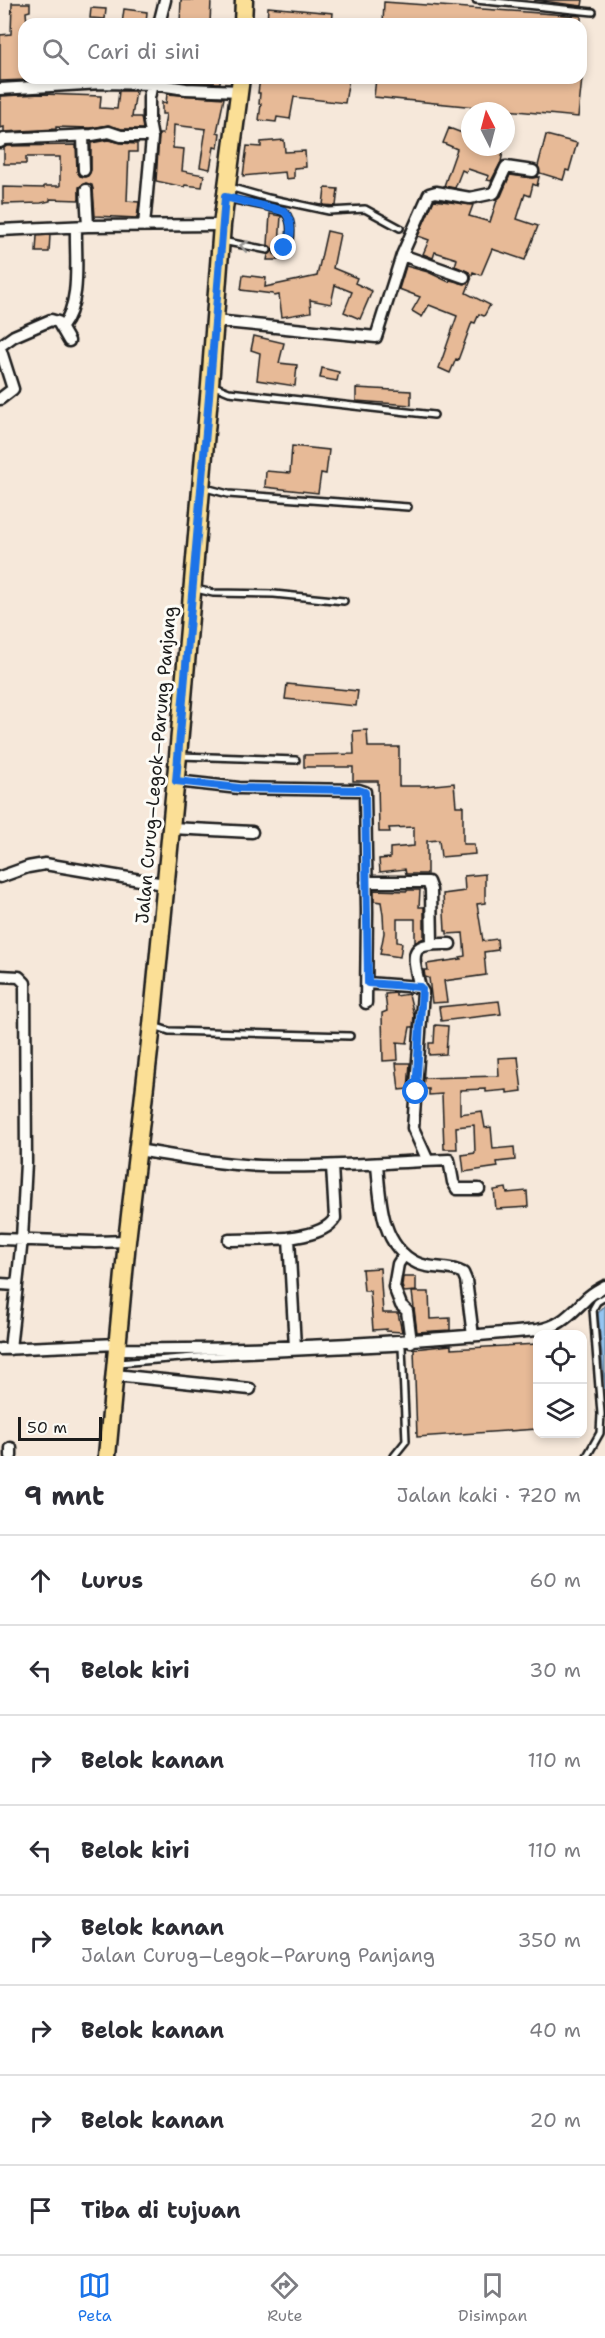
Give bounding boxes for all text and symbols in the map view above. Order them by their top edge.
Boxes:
search box [18,18,587,84]
icon: search [39,35,72,68]
text: Cari di sini [87,37,200,66]
north arrow [461,102,515,156]
route end [270,234,296,260]
one-way arrow [240,240,250,253]
street label: Jalan Curug–Legok–Parung Panjang [130,605,182,925]
route start [402,1078,428,1104]
map controls [533,1330,587,1438]
button: locate [533,1330,587,1384]
button: layers [533,1384,587,1438]
scale bar [18,1414,102,1442]
text: 50 m [27,1417,67,1438]
text: 9 mnt [24,1478,104,1513]
text: Jalan kaki · 720 m [396,1482,581,1508]
icon: ahead [24,1564,57,1597]
text: Lurus [81,1566,143,1595]
text: 60 m [529,1567,581,1593]
icon: left [24,1654,57,1687]
text: Belok kiri [81,1656,190,1685]
text: 30 m [529,1657,581,1683]
icon: right [24,1744,57,1777]
text: Belok kanan [81,1746,224,1775]
text: 110 m [527,1747,581,1773]
icon: left [24,1834,57,1867]
text: Belok kiri [81,1836,190,1865]
text: 110 m [527,1837,581,1863]
text: Belok kanan [81,1913,224,1942]
icon: right [24,1924,57,1957]
text: 350 m [517,1927,581,1953]
text: Jalan Curug–Legok–Parung Panjang [81,1942,435,1968]
icon: right [24,2014,57,2047]
text: Belok kanan [81,2016,224,2045]
text: 40 m [529,2017,581,2043]
icon: right [24,2104,57,2137]
text: Belok kanan [81,2106,224,2135]
text: 20 m [530,2107,581,2133]
icon: arrive [24,2194,57,2227]
text: Tiba di tujuan [81,2196,241,2225]
tab: Peta [78,2269,112,2326]
tab: Rute [267,2269,303,2326]
tab: Disimpan [458,2269,527,2326]

